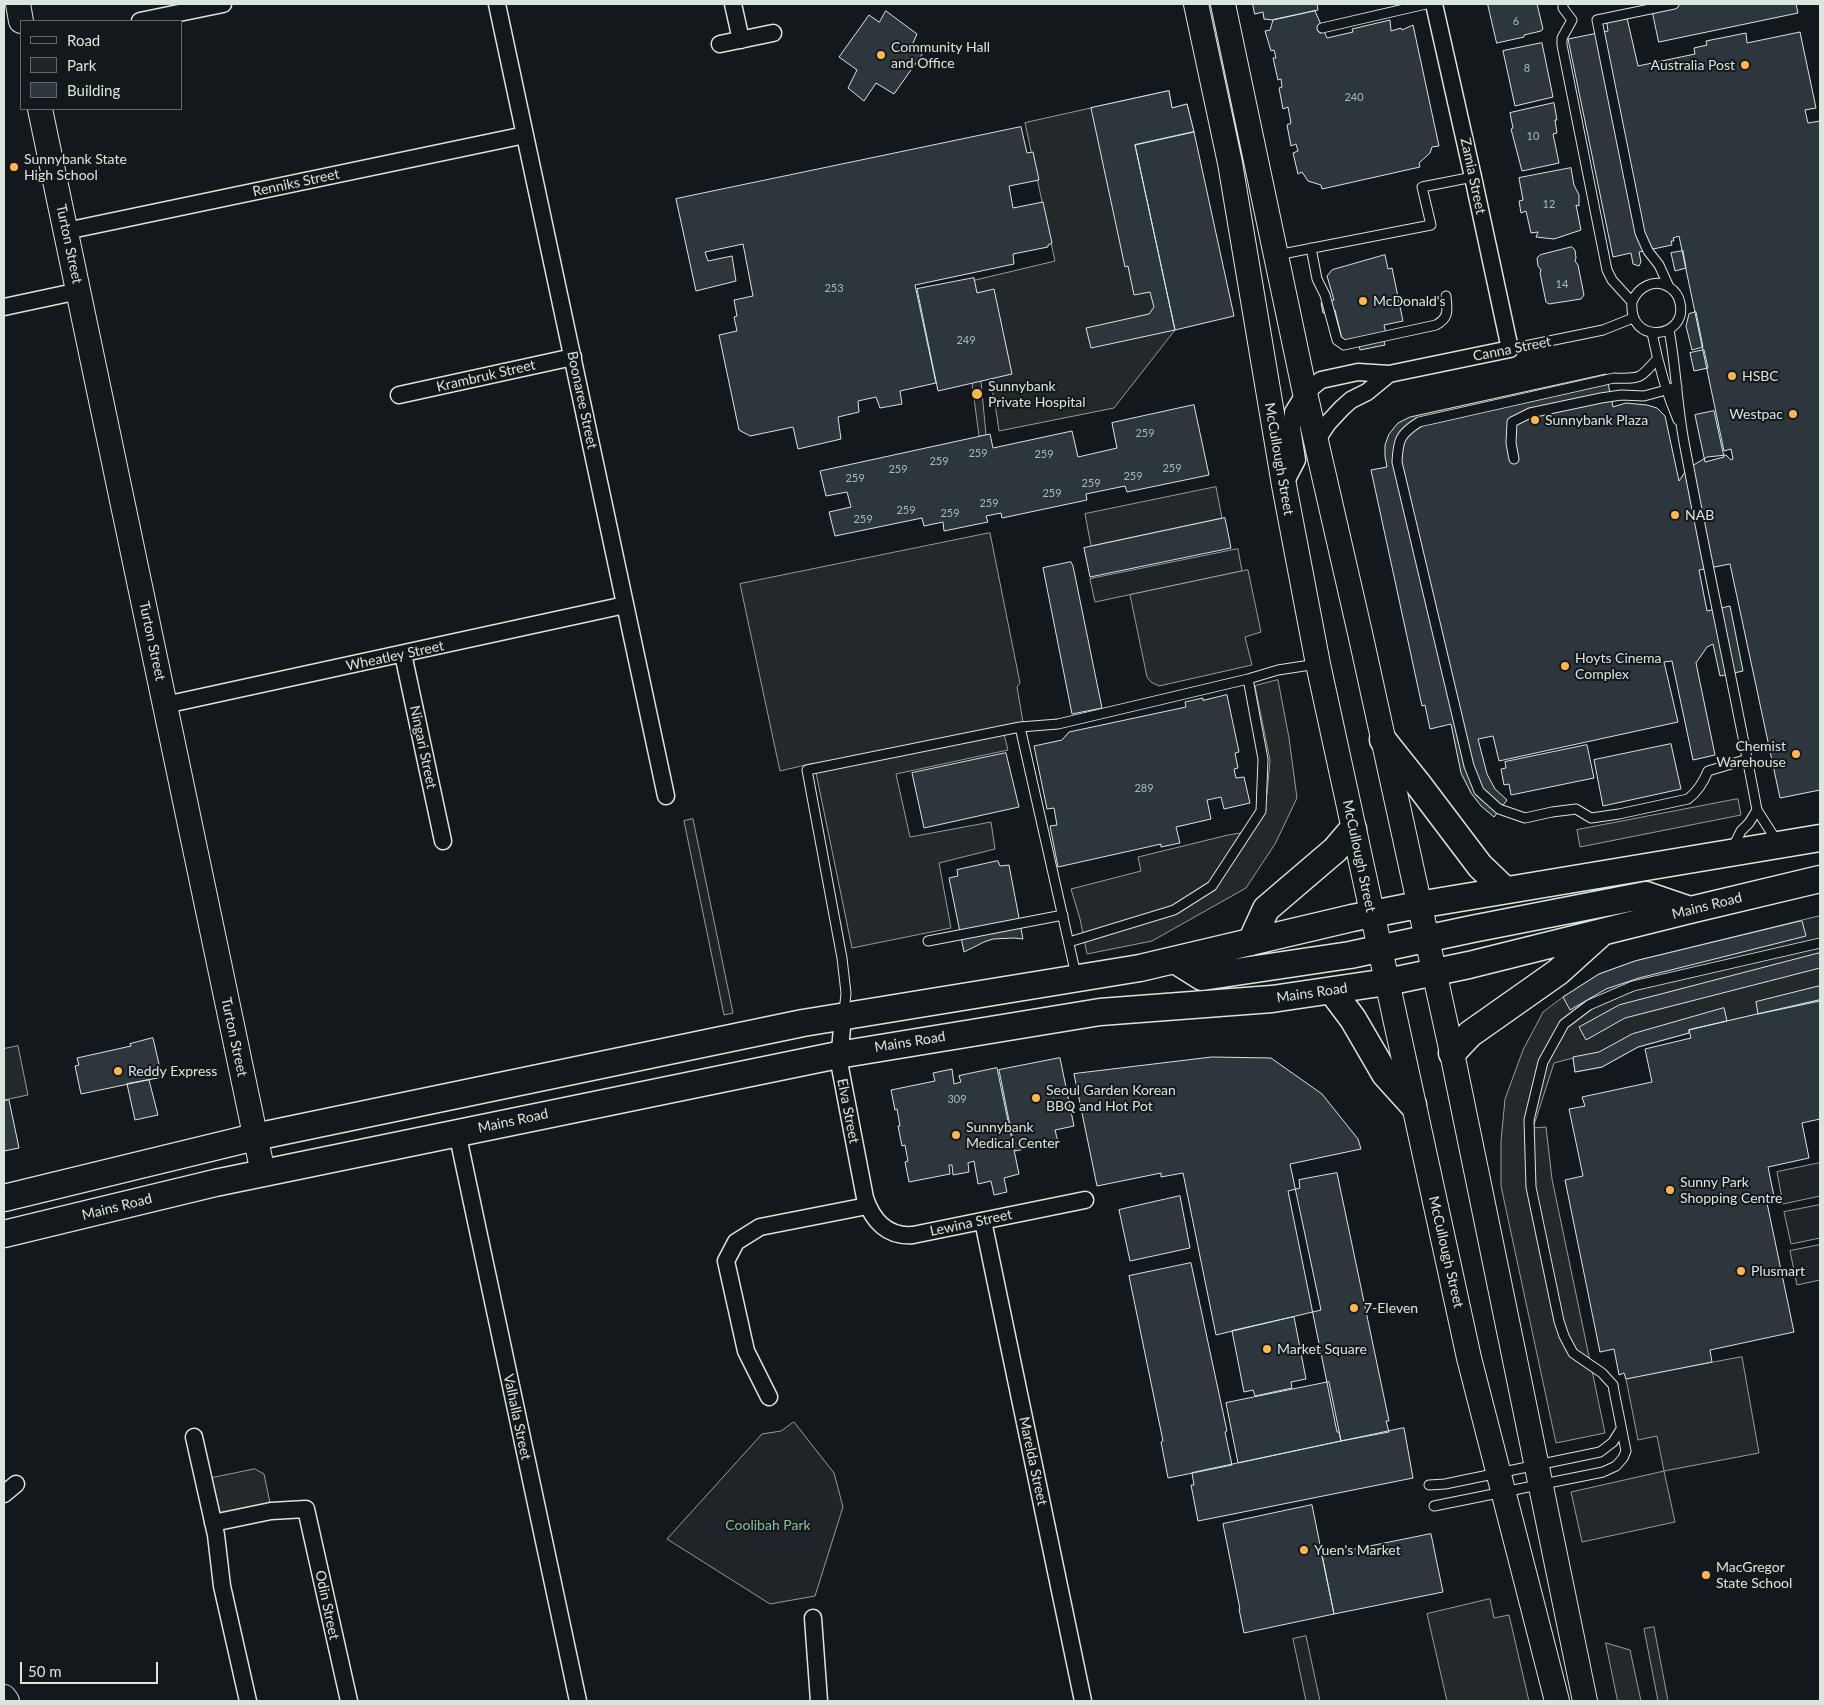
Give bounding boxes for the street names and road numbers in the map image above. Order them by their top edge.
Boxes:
street label: Zamia Street [1457,136,1489,216]
street label: Renniks Street [251,166,341,200]
street label: Turton Street [52,203,86,285]
street label: Canna Street [1471,333,1553,365]
street label: Boonaree Street [563,350,601,450]
street label: Krambruk Street [435,356,537,396]
street label: McCullough Street [1261,401,1297,517]
street label: Turton Street [135,600,169,682]
street label: Wheatley Street [344,637,446,675]
street label: Ningari Street [406,704,440,790]
street label: McCullough Street [1339,798,1379,914]
street label: Mains Road [1670,889,1744,923]
street label: Mains Road [1275,980,1349,1006]
street label: Turton Street [217,996,251,1078]
street label: Mains Road [873,1028,947,1056]
street label: Elva Street [833,1077,863,1145]
street label: Mains Road [476,1105,550,1137]
street label: Mains Road [80,1190,154,1224]
street label: McCullough Street [1425,1194,1467,1310]
street label: Lewina Street [928,1206,1014,1240]
street label: Valhalla Street [500,1372,534,1462]
street label: Marelda Street [1015,1415,1051,1507]
street label: Odin Street [311,1569,343,1641]

